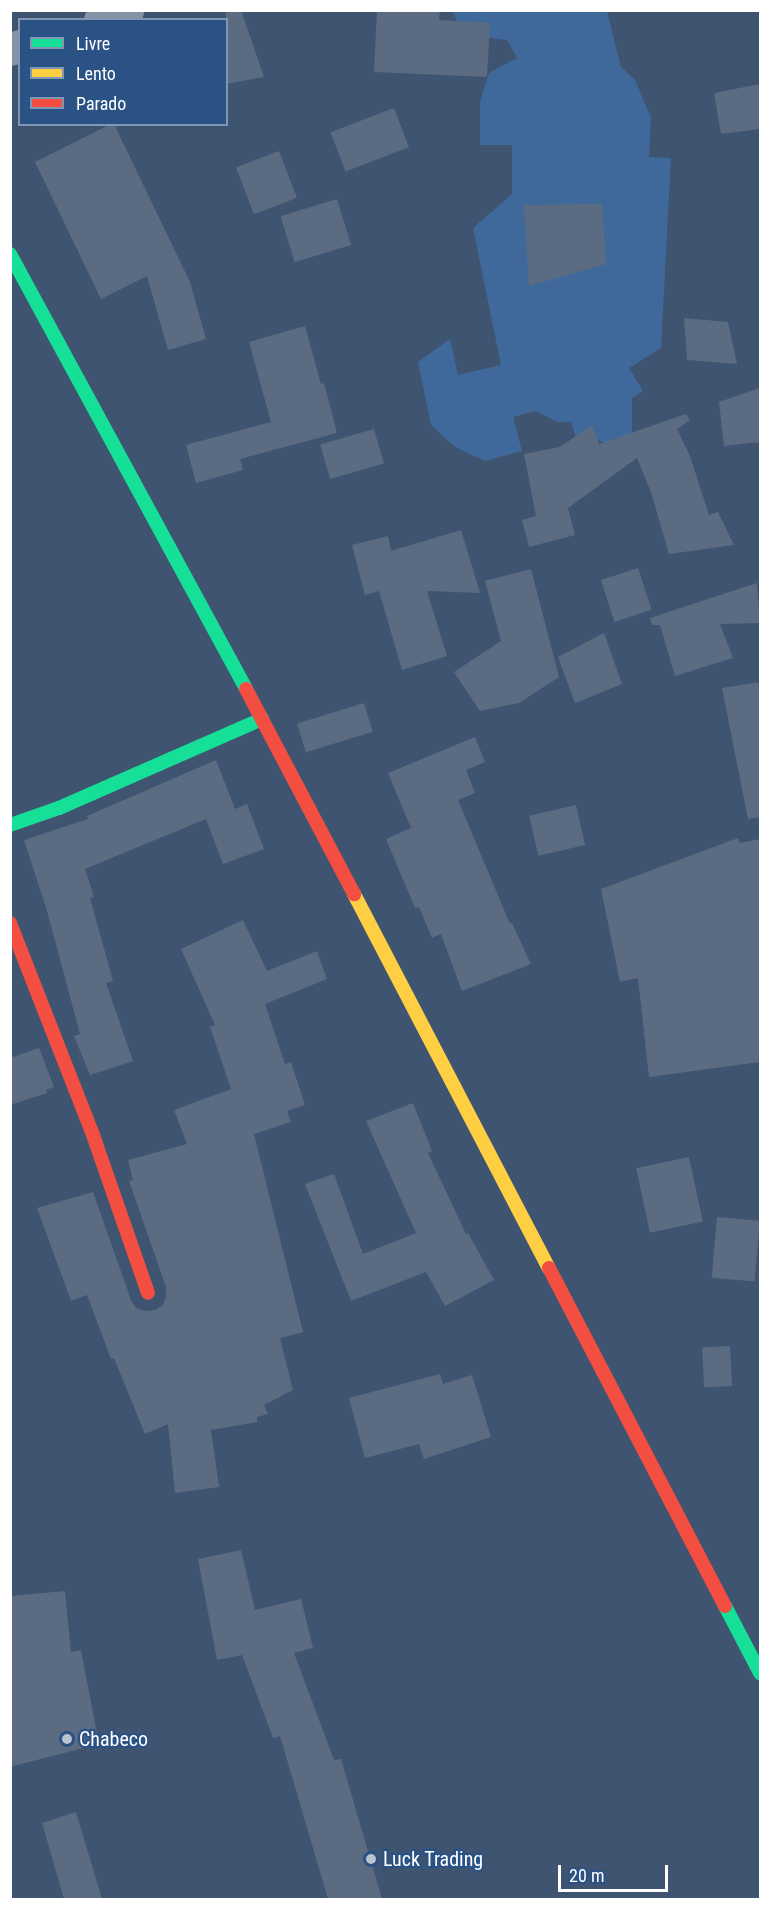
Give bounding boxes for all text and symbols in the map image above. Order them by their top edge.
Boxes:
legend [18,18,228,126]
text: Livre [76,33,110,54]
text: Lento [76,63,116,84]
text: Parado [76,93,126,114]
place label: Chabeco [79,1727,148,1751]
marker: Chabeco [60,1732,74,1746]
place label: Luck Trading [383,1847,484,1871]
marker: Luck Trading [364,1852,378,1866]
scale bar [561,1853,670,1891]
text: 20 m [569,1865,604,1886]

